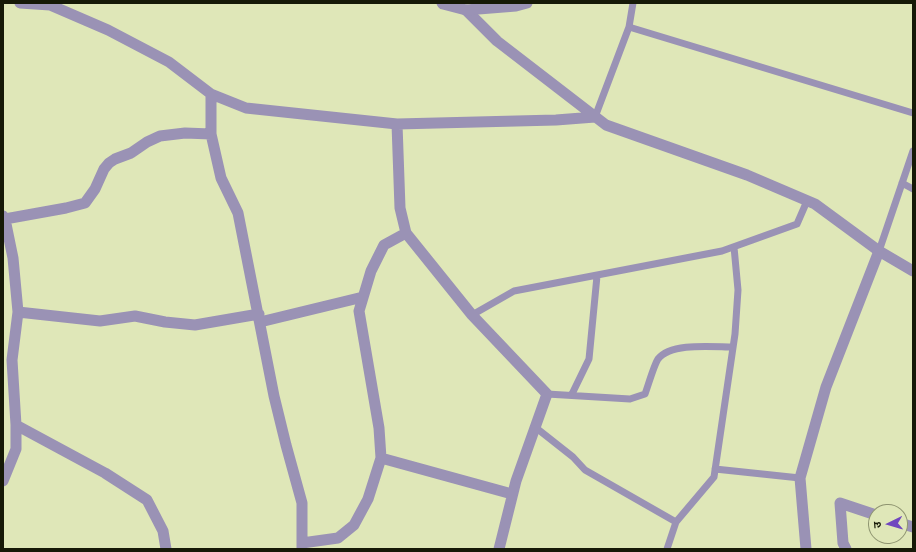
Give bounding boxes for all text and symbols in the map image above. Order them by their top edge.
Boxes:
north arrow [868,504,908,544]
text: उ [871,521,883,529]

